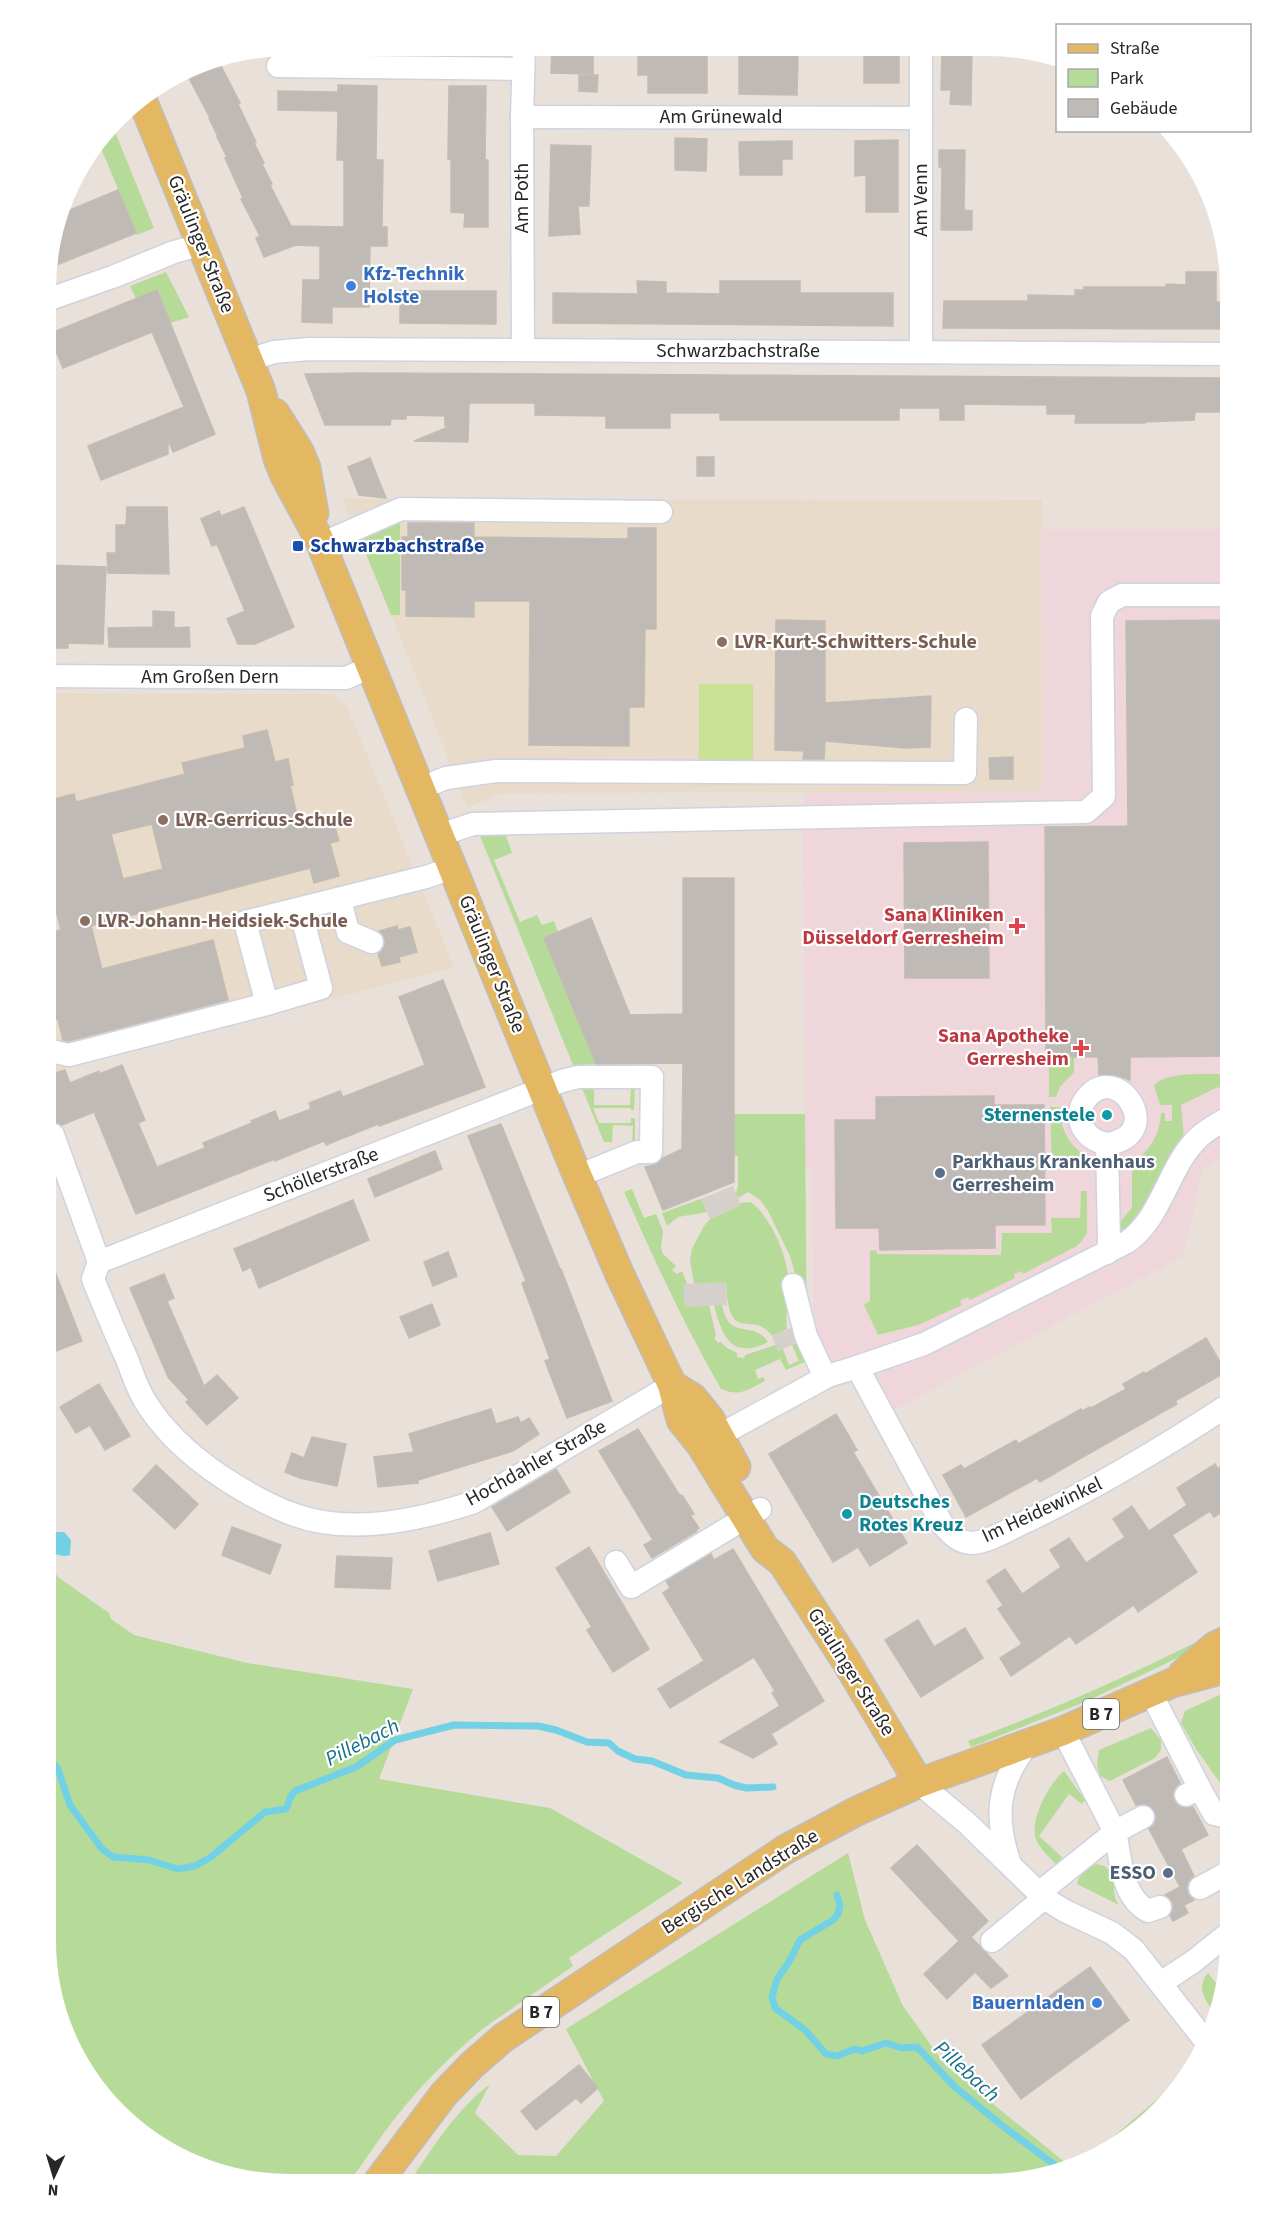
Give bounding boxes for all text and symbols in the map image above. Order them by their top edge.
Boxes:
legend [1056,24,1251,132]
text: Straße [1110,36,1160,61]
text: Park [1110,66,1144,91]
text: Gebäude [1110,96,1178,121]
street label: Am Grünewald [659,103,783,131]
street label: Am Poth [508,163,536,233]
street label: Am Venn [907,163,935,237]
street label: Gräulinger Straße [161,171,241,317]
place label: Kfz-Technik Holste [363,260,465,311]
marker: Kfz-Technik Holste [344,279,358,293]
street label: Schwarzbachstraße [656,337,820,365]
place label: Schwarzbachstraße [310,532,484,560]
marker: Schwarzbachstraße [291,539,305,553]
place label: LVR-Kurt-Schwitters-Schule [734,628,977,656]
marker: LVR-Kurt-Schwitters-Schule [715,635,729,649]
street label: Am Großen Dern [141,663,279,691]
place label: LVR-Gerricus-Schule [175,806,353,834]
marker: LVR-Gerricus-Schule [156,813,170,827]
street label: Gräulinger Straße [452,891,532,1037]
place label: Sana Kliniken Düsseldorf Gerresheim [802,901,1004,952]
place label: LVR-Johann-Heidsiek-Schule [97,907,348,935]
marker: LVR-Johann-Heidsiek-Schule [78,914,92,928]
marker: Sana Kliniken Düsseldorf Gerresheim [1008,917,1026,935]
place label: Sana Apotheke Gerresheim [938,1022,1069,1073]
marker: Sana Apotheke Gerresheim [1074,1041,1088,1055]
place label: Sternenstele [983,1101,1095,1129]
marker: Sternenstele [1100,1108,1114,1122]
street label: Schöllerstraße [259,1140,383,1210]
place label: Parkhaus Krankenhaus Gerresheim [952,1148,1155,1199]
marker: Parkhaus Krankenhaus Gerresheim [933,1166,947,1180]
street label: Hochdahler Straße [461,1413,611,1513]
street label: Im Heidewinkel [977,1470,1107,1550]
place label: Deutsches Rotes Kreuz [859,1488,963,1539]
marker: Deutsches Rotes Kreuz [840,1507,854,1521]
street label: Gräulinger Straße [800,1603,902,1742]
road number: B 7 [1083,1699,1119,1729]
water label: Pillebach [320,1711,404,1773]
street label: Bergische Landstraße [656,1822,824,1942]
place label: ESSO [1109,1859,1156,1887]
marker: ESSO [1161,1866,1175,1880]
place label: Bauernladen [972,1989,1085,2017]
marker: Bauernladen [1090,1996,1104,2010]
road number: B 7 [523,1997,559,2027]
water label: Pillebach [927,2033,1007,2109]
north arrow [24,2146,84,2206]
text: N [47,2179,59,2201]

